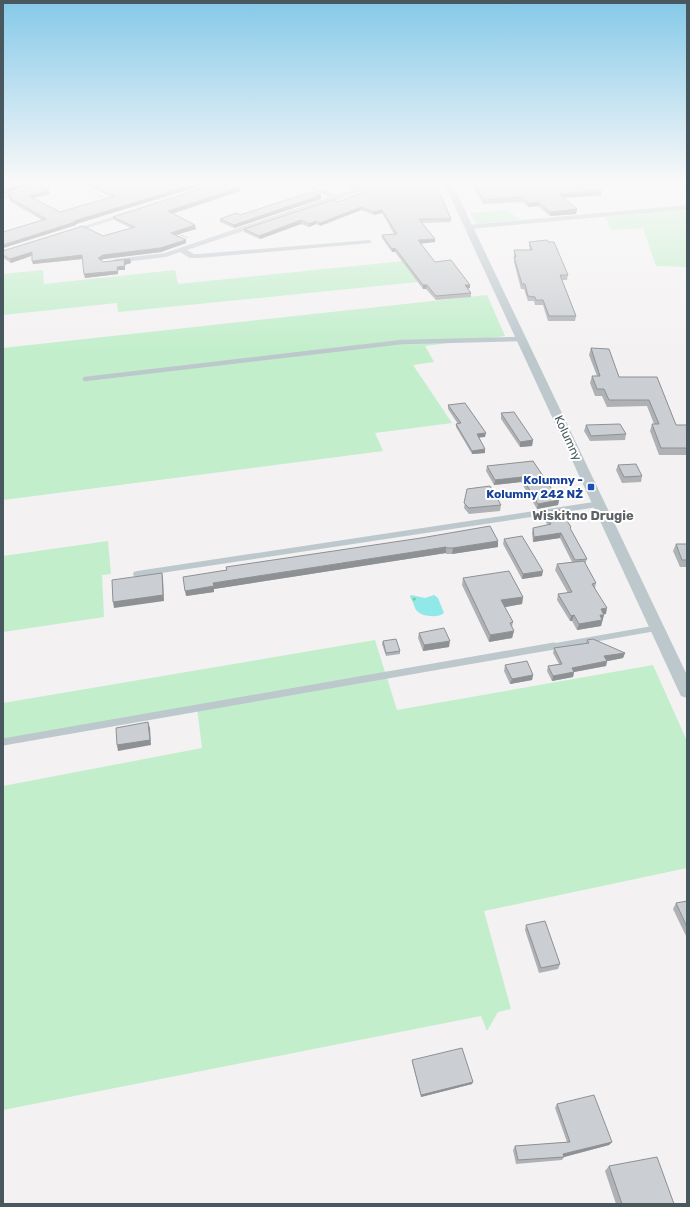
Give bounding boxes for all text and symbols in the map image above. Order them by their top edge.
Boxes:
street label: Kolumny [551,413,585,463]
place label: Kolumny - Kolumny 242 NŻ [486,473,583,501]
marker: Kolumny - Kolumny 242 NŻ [586,482,596,492]
district label: Wiskitno Drugie [532,508,634,523]

